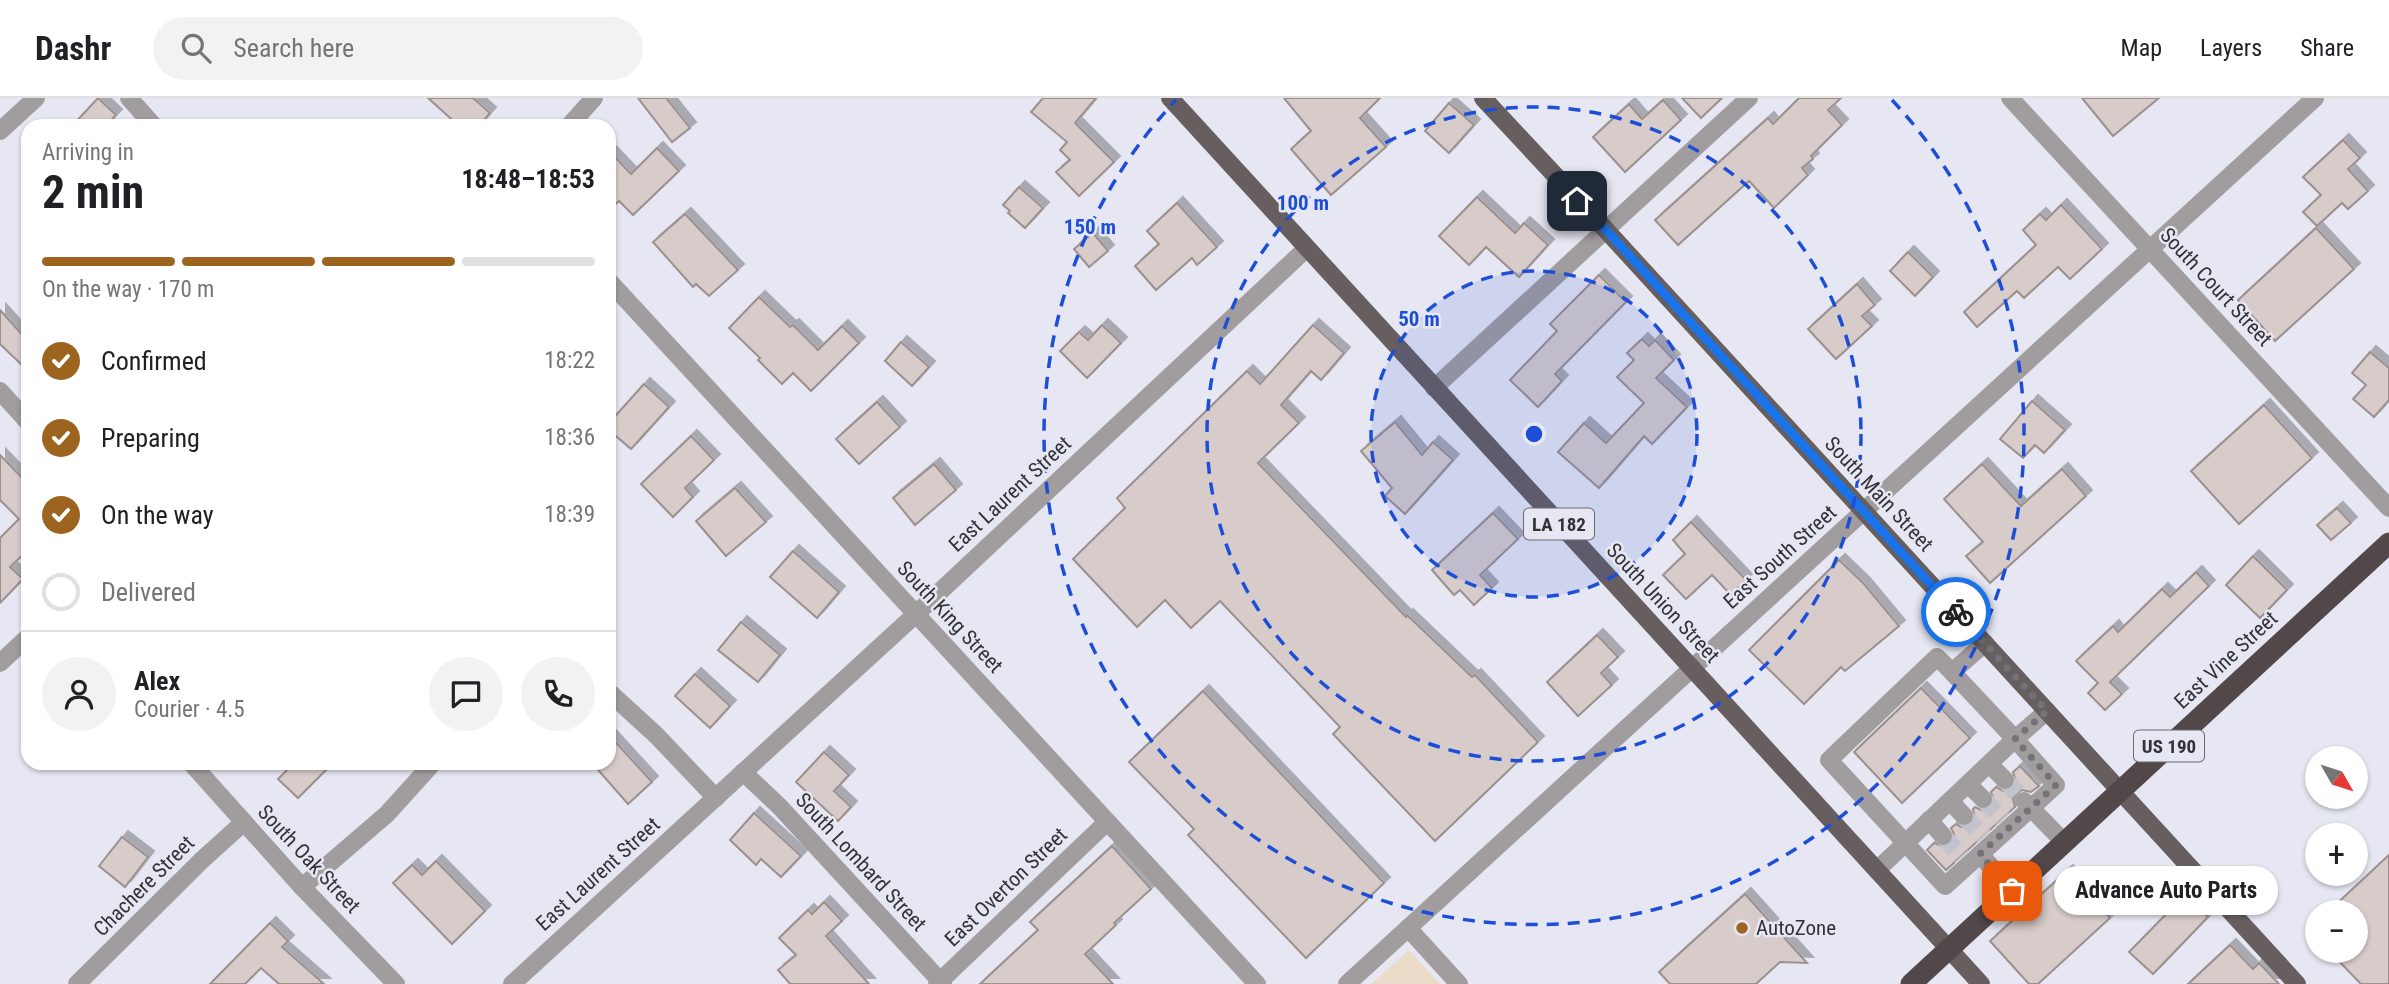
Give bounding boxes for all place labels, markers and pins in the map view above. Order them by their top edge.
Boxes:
pin [1547,171,1607,231]
centre of rings [1522,422,1546,446]
pin [1982,861,2042,921]
callout: Advance Auto Parts [2054,866,2278,916]
place label: AutoZone [1756,916,1836,940]
marker: AutoZone [1734,920,1750,936]

